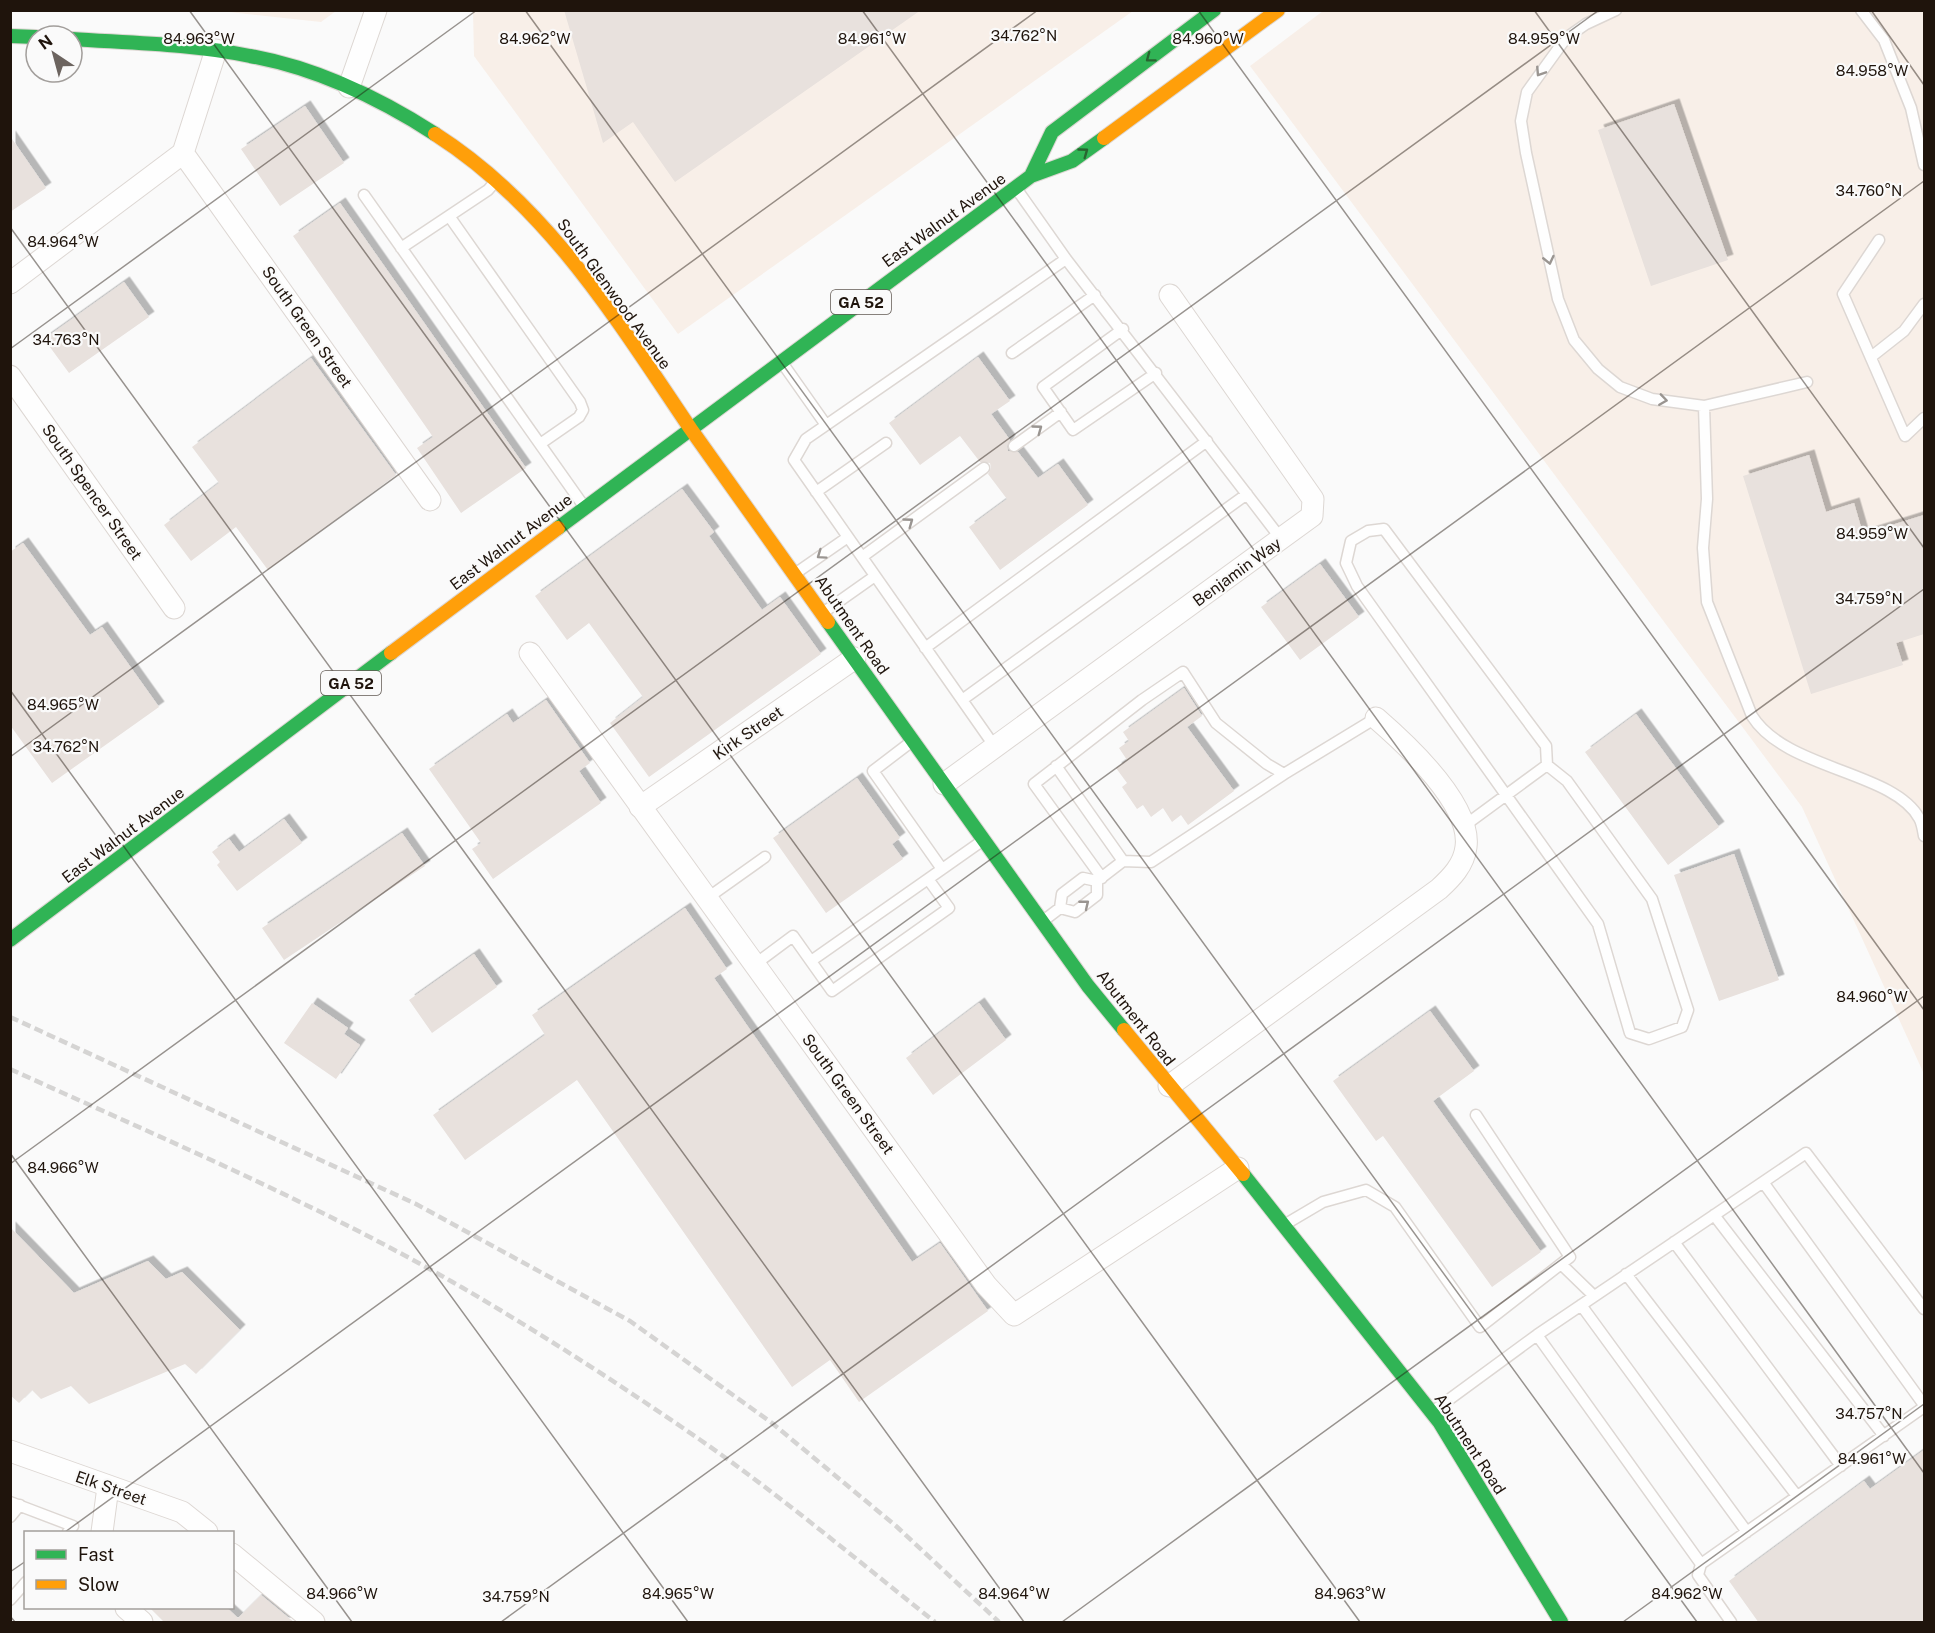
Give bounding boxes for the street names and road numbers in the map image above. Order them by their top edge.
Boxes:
street label: East Walnut Avenue [879,169,1009,271]
street label: South Glenwood Avenue [553,215,675,373]
street label: South Green Street [258,262,356,392]
road number: GA 52 [831,290,891,314]
street label: South Spencer Street [38,420,146,564]
street label: East Walnut Avenue [446,490,576,594]
street label: Benjamin Way [1189,533,1285,610]
street label: Abutment Road [811,572,893,678]
road number: GA 52 [321,671,381,695]
street label: Kirk Street [709,702,787,764]
street label: East Walnut Avenue [58,783,188,887]
street label: Abutment Road [1093,966,1179,1070]
street label: South Green Street [798,1030,898,1158]
street label: Abutment Road [1430,1390,1510,1498]
street label: Elk Street [73,1467,149,1509]

